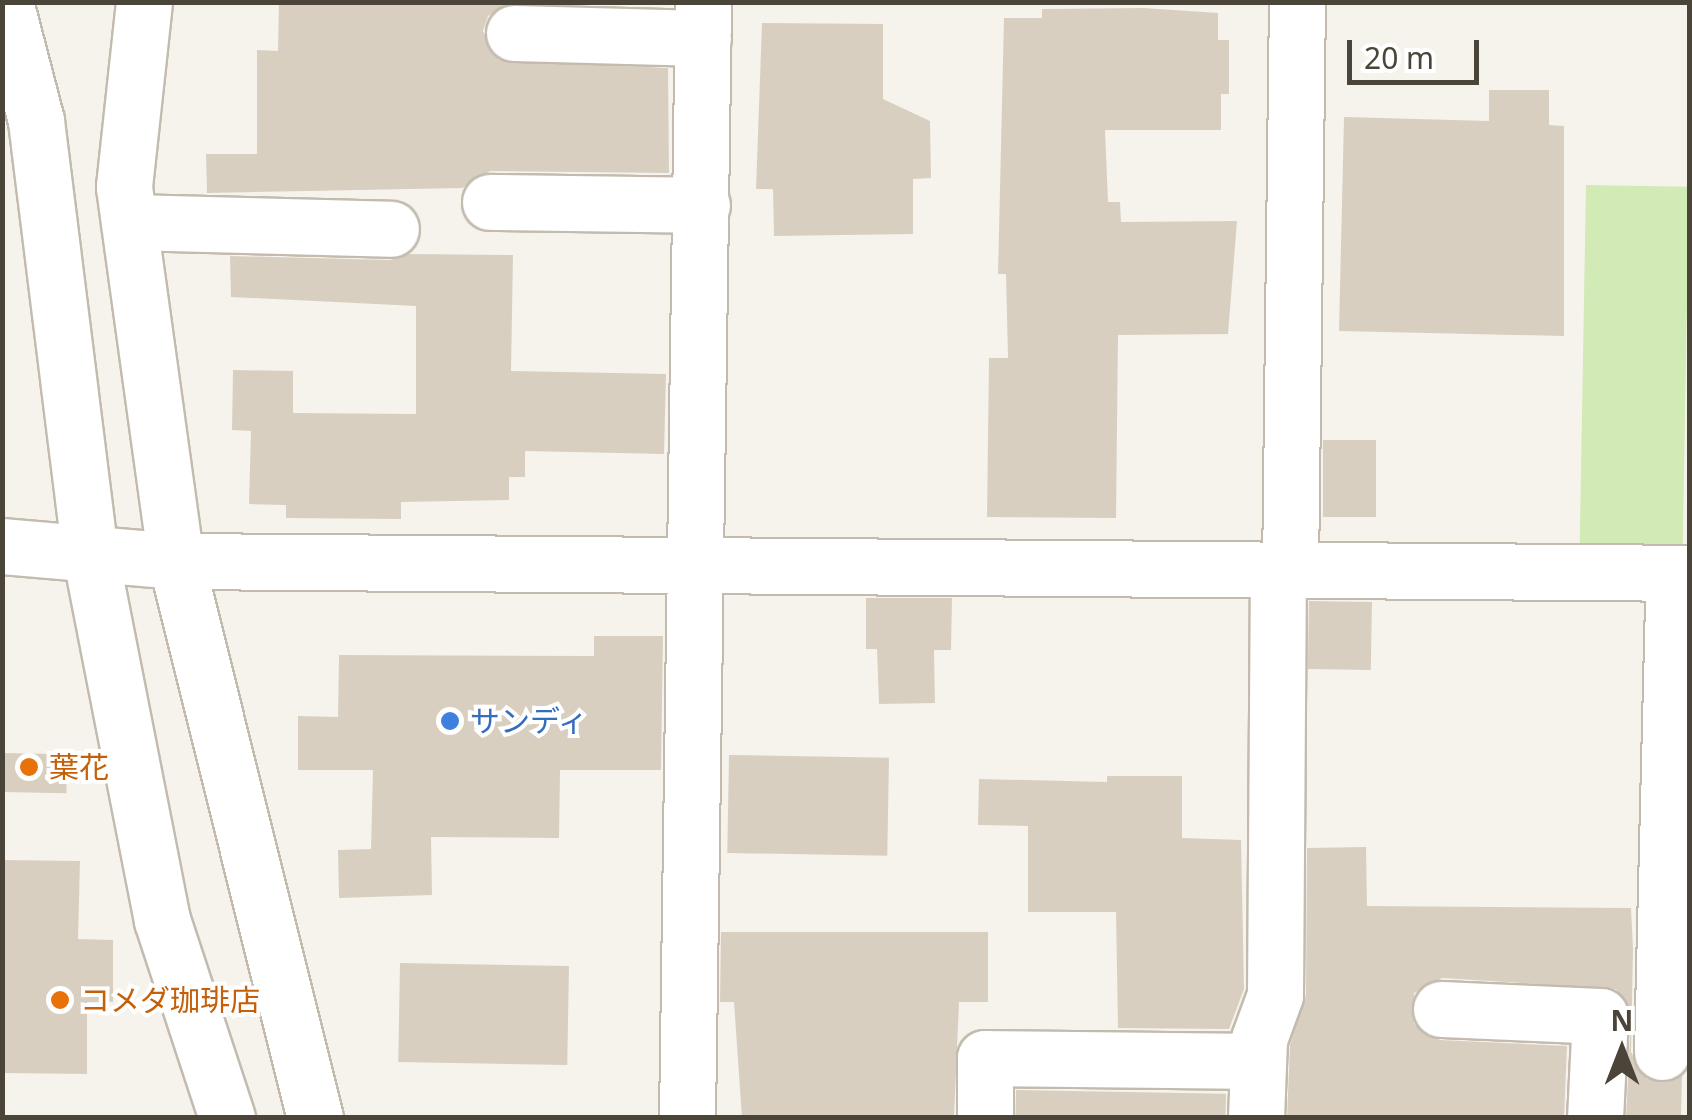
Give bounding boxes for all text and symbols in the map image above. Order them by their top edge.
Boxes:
scale bar [1352,20,1484,82]
text: 20 m [1364,37,1434,78]
place label: サンディ [470,703,590,739]
marker: サンディ [439,710,461,732]
place label: 葉花 [49,749,109,785]
marker: 葉花 [18,756,40,778]
place label: コメダ珈琲店 [80,982,260,1018]
marker: コメダ珈琲店 [49,989,71,1011]
north arrow [1572,1000,1672,1100]
text: N [1611,1001,1633,1039]

